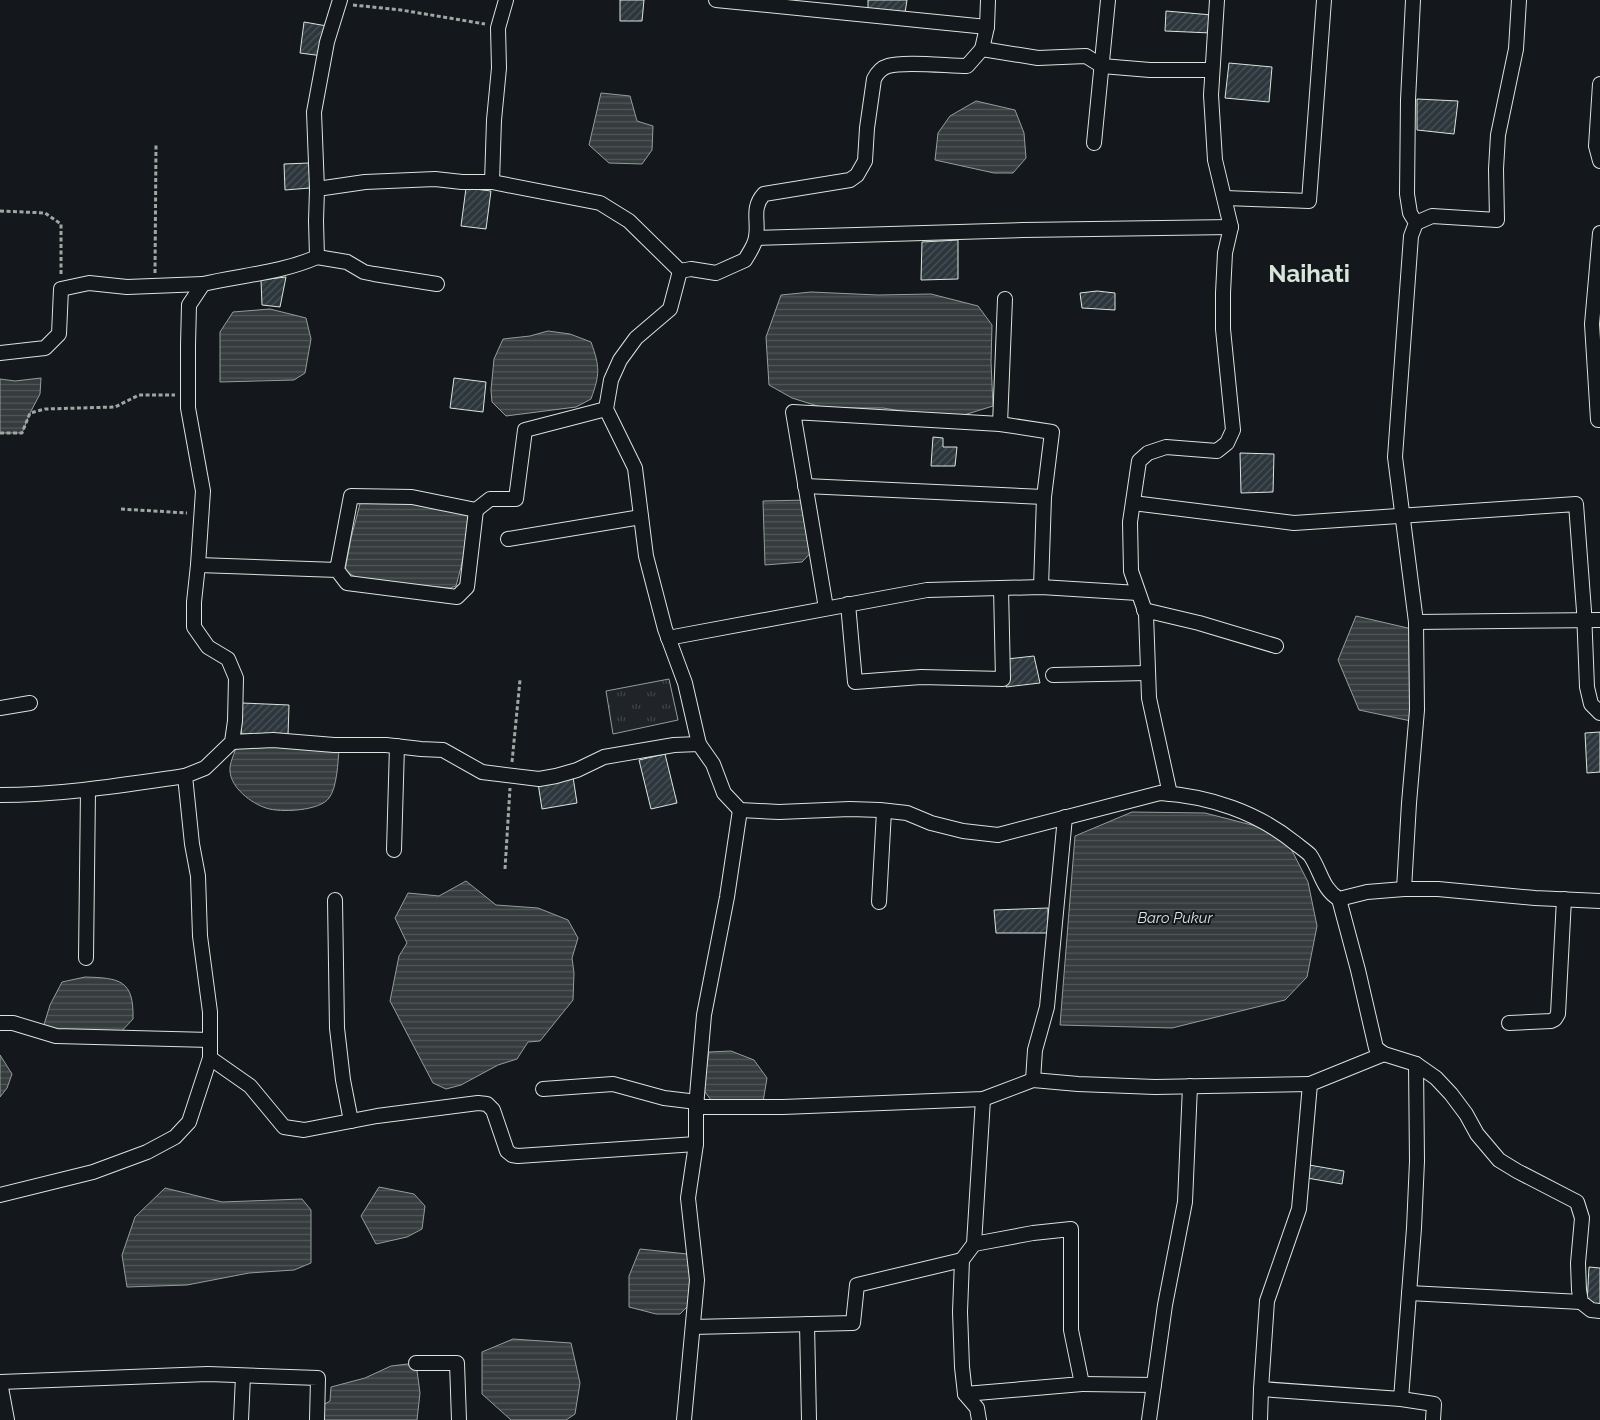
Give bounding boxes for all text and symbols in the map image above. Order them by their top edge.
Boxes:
district label: Naihati [1268,259,1350,288]
water label: Baro Pukur [1137,909,1213,927]

